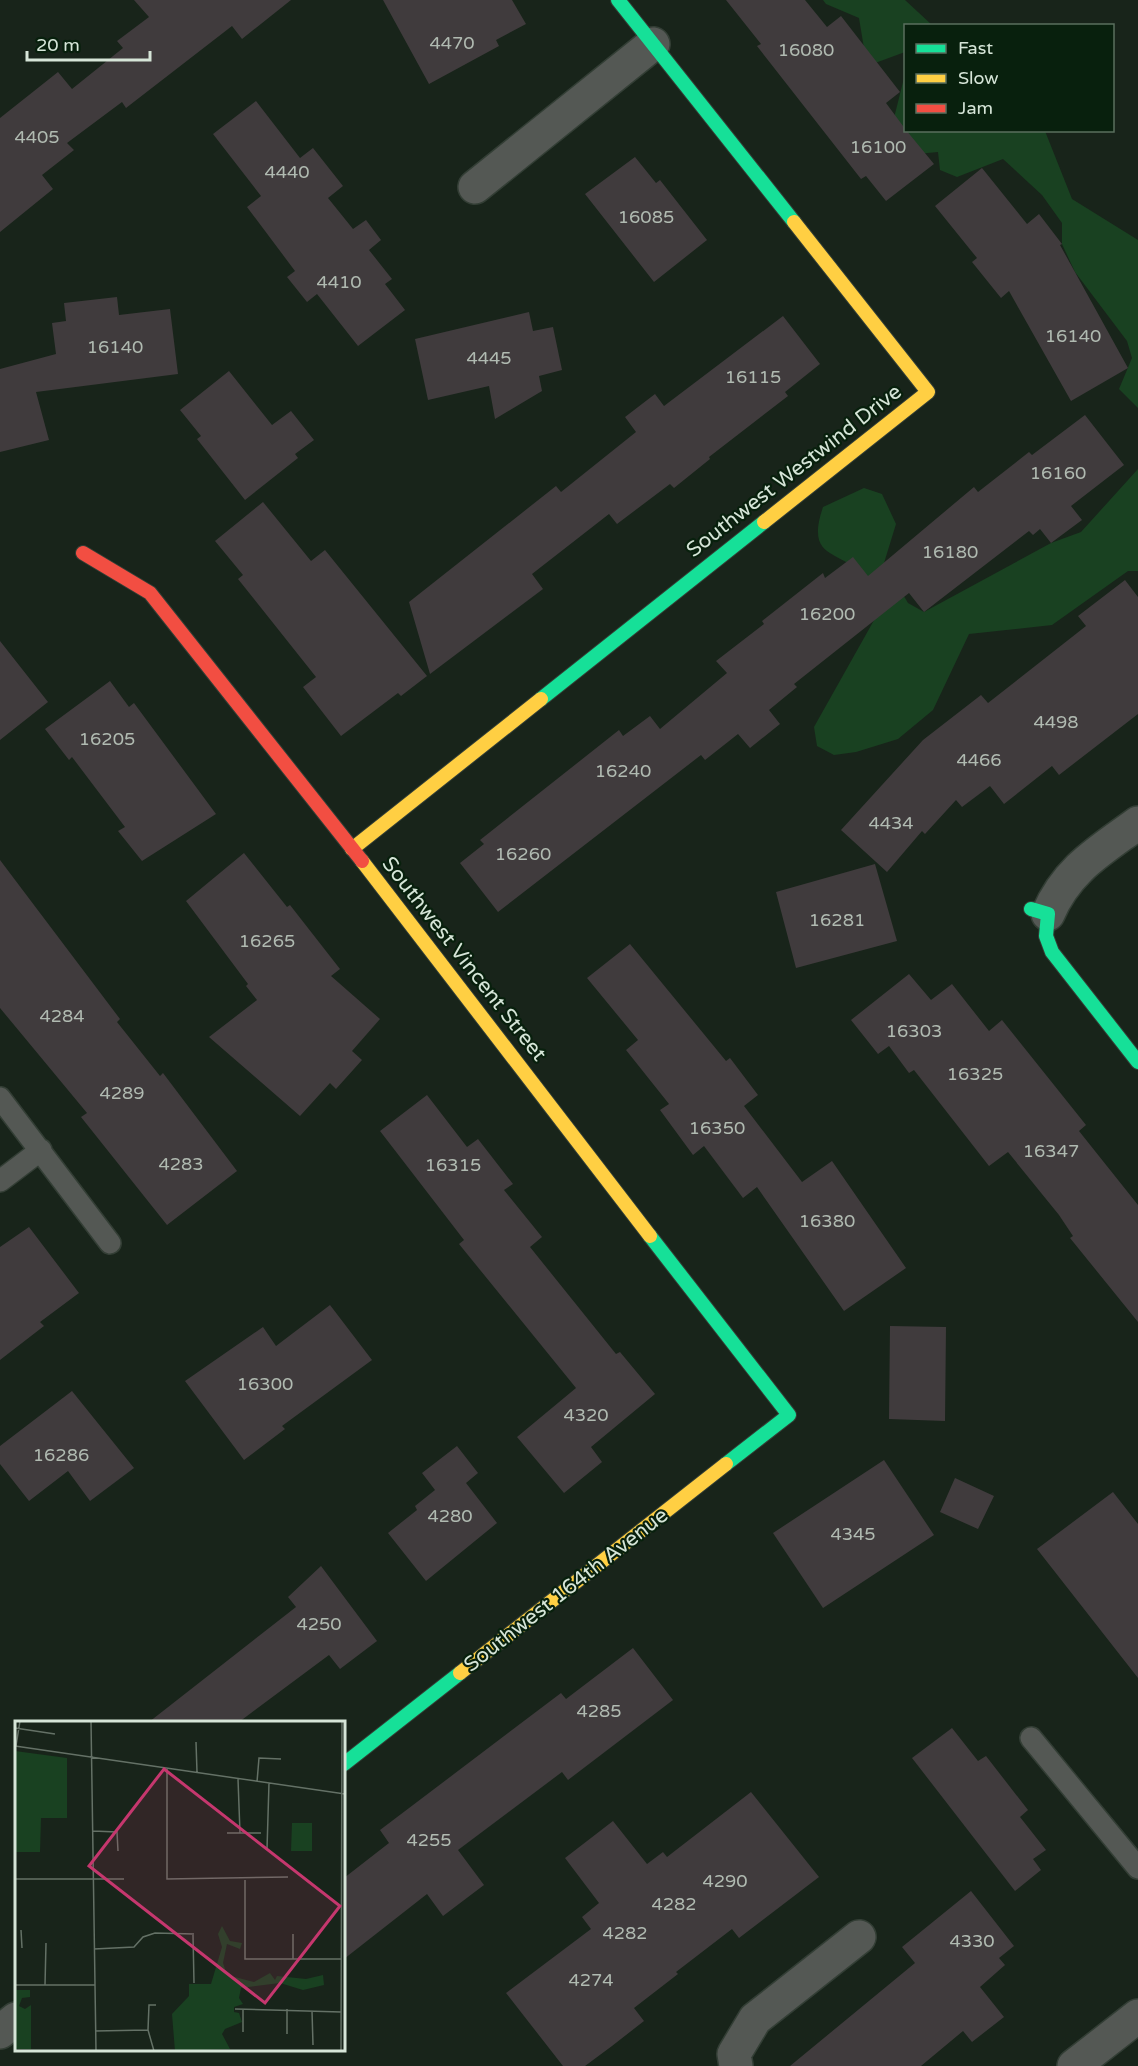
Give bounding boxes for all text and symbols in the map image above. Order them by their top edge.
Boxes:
scale bar [27,24,150,62]
legend [904,24,1114,132]
house number: 4470 [429,32,475,54]
text: 20 m [36,34,80,56]
text: Fast [958,37,993,59]
house number: 16080 [778,39,834,61]
text: Slow [958,67,999,89]
text: Jam [958,97,993,119]
house number: 4405 [14,126,60,148]
house number: 16100 [850,136,906,158]
house number: 4440 [264,161,310,183]
house number: 16085 [618,206,674,228]
house number: 4410 [316,271,362,293]
house number: 16140 [1045,325,1101,347]
house number: 16140 [87,336,143,358]
house number: 4445 [466,347,512,369]
house number: 16115 [725,366,781,388]
street label: Southwest Westwind Drive [681,379,907,563]
house number: 16160 [1030,462,1086,484]
house number: 16180 [922,541,978,563]
house number: 16200 [799,603,855,625]
house number: 4498 [1033,711,1079,733]
house number: 16205 [79,728,135,750]
house number: 4466 [956,749,1002,771]
house number: 16240 [595,760,651,782]
house number: 4434 [868,812,914,834]
house number: 16260 [495,843,551,865]
street label: Southwest Vincent Street [376,852,552,1066]
house number: 16281 [809,909,865,931]
house number: 16265 [239,930,295,952]
house number: 4284 [39,1005,85,1027]
house number: 16303 [886,1020,942,1042]
house number: 16325 [947,1063,1003,1085]
house number: 4289 [99,1082,145,1104]
house number: 16350 [689,1117,745,1139]
house number: 16347 [1023,1140,1079,1162]
house number: 4283 [158,1153,204,1175]
house number: 16315 [425,1154,481,1176]
house number: 16380 [799,1210,855,1232]
house number: 16300 [237,1373,293,1395]
house number: 4320 [563,1404,609,1426]
house number: 16286 [33,1444,89,1466]
street label: Southwest 164th Avenue [459,1503,673,1677]
house number: 4280 [427,1505,473,1527]
house number: 4345 [830,1523,876,1545]
house number: 4250 [296,1613,342,1635]
house number: 4285 [576,1700,622,1722]
inset map [15,1721,345,2051]
house number: 4255 [406,1829,452,1851]
house number: 4290 [702,1870,748,1892]
house number: 4282 [651,1893,697,1915]
house number: 4282 [602,1922,648,1944]
house number: 4330 [949,1930,995,1952]
house number: 4274 [568,1969,614,1991]

